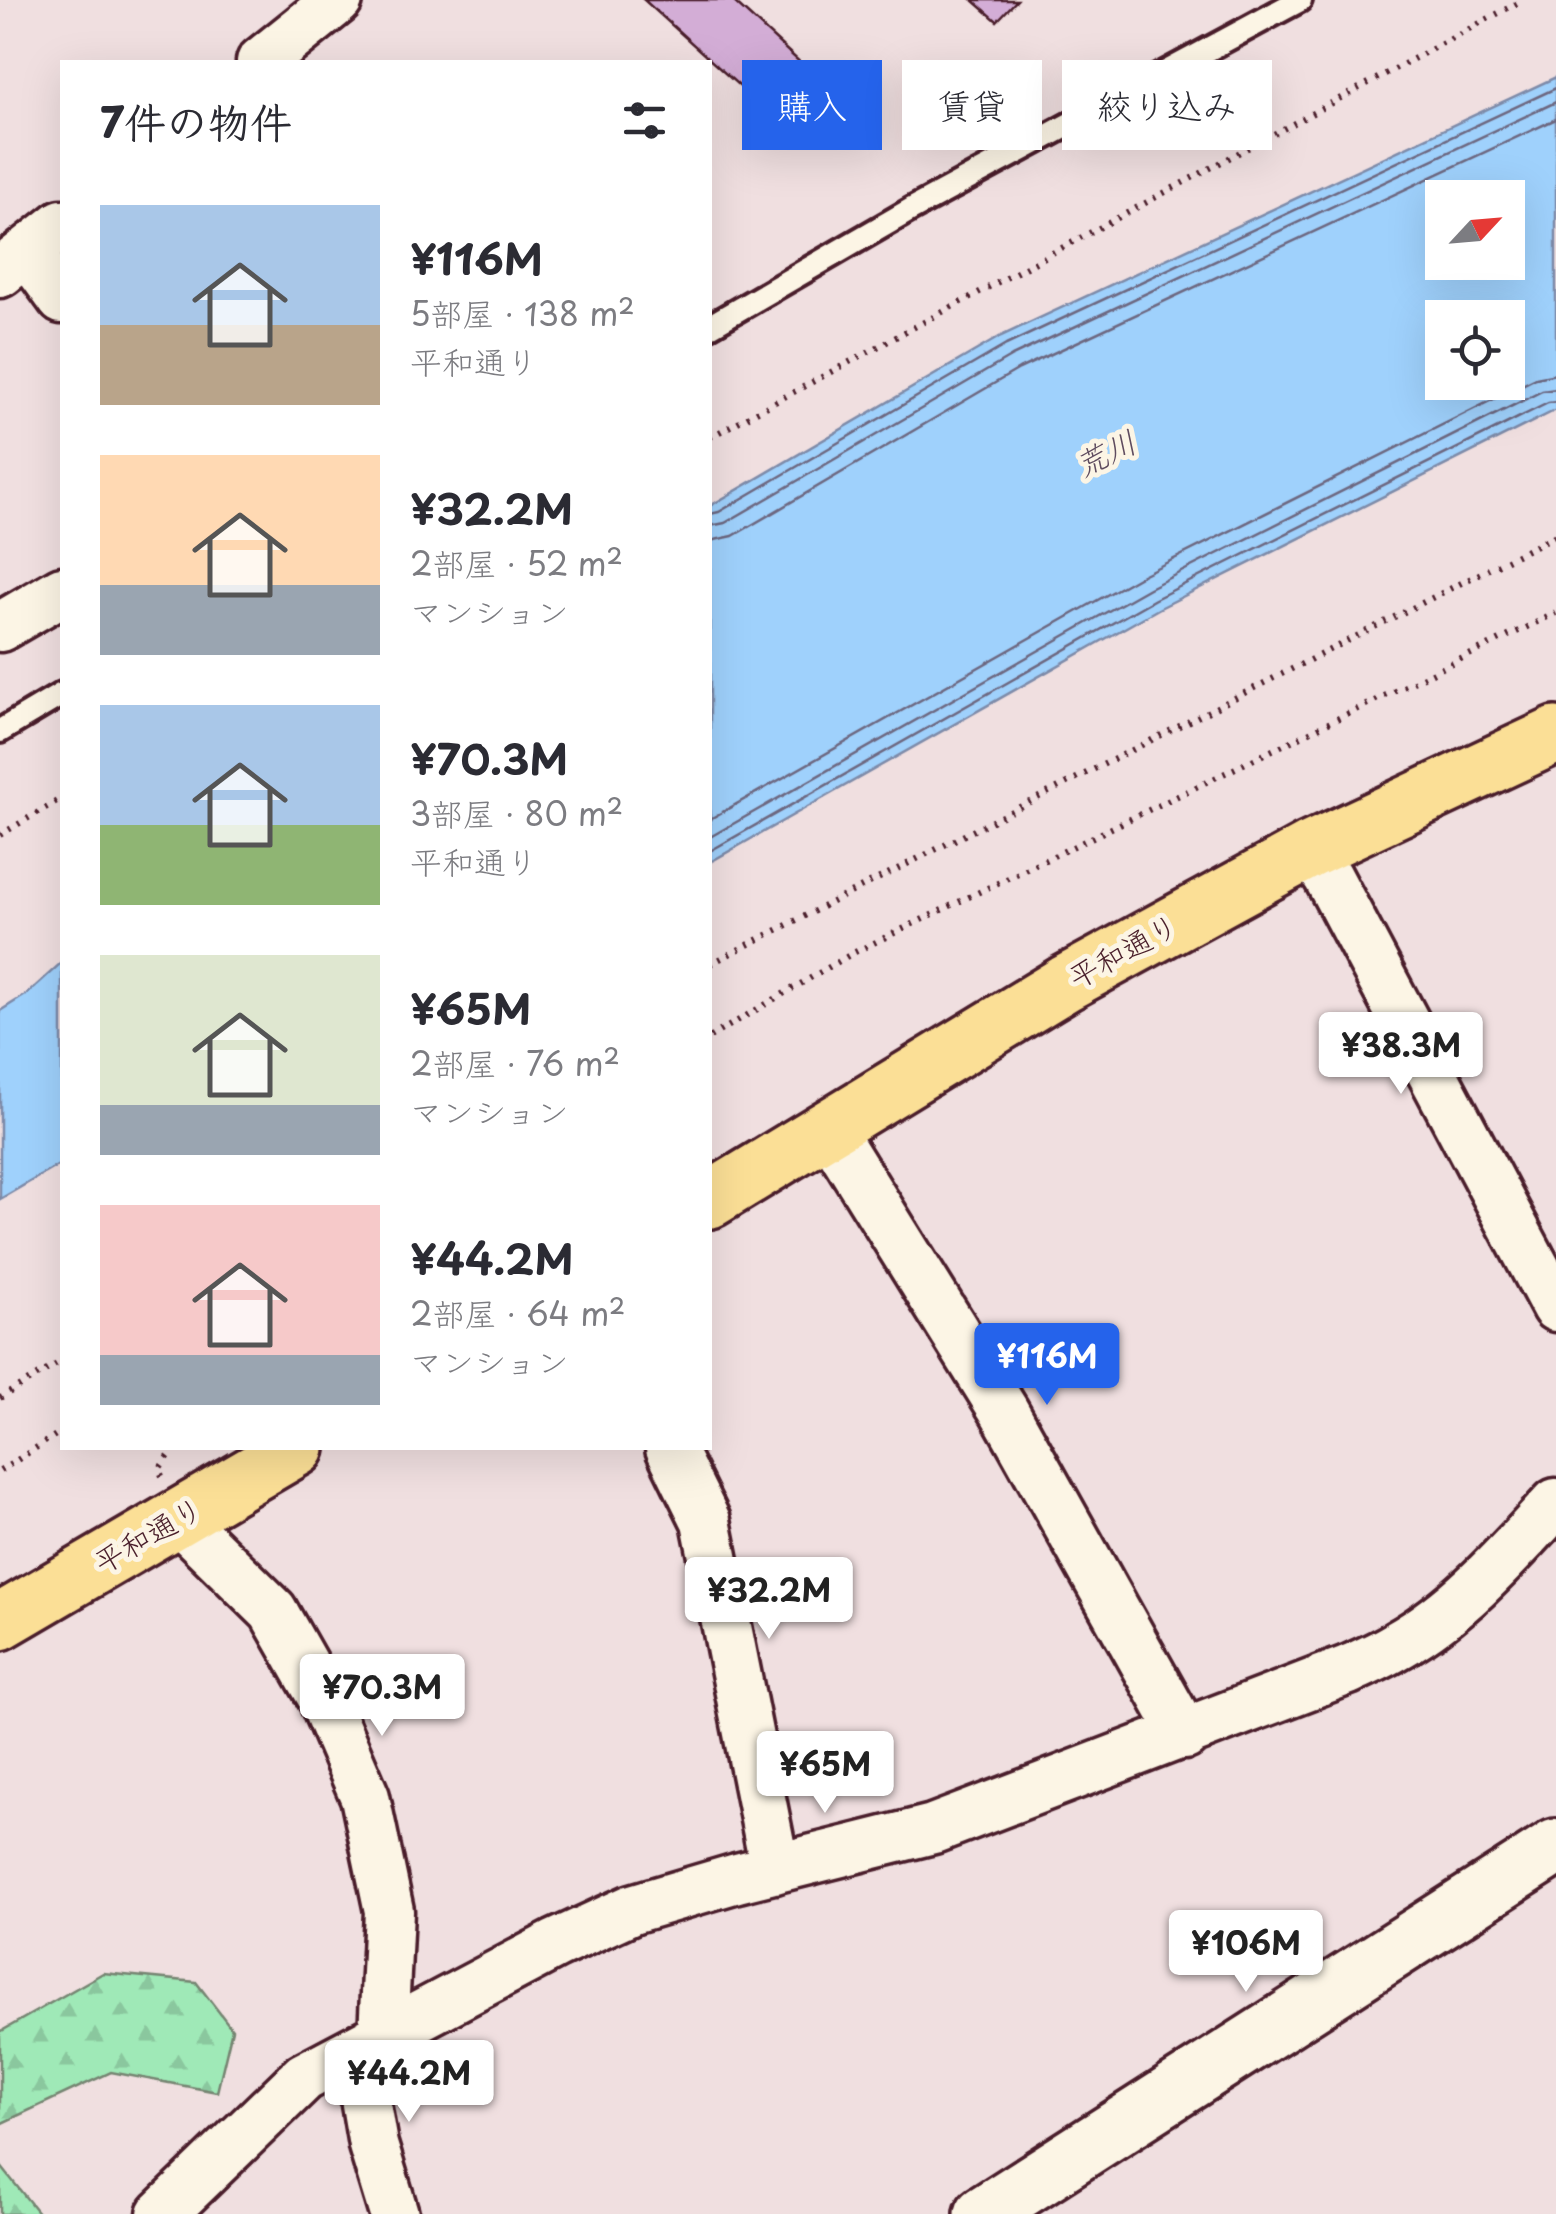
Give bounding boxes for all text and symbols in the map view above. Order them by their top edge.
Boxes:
chip: 購入 [742,60,882,150]
chip: 賃貸 [902,60,1042,150]
chip: 絞り込み [1062,60,1272,150]
text: 7件の物件 [100,89,292,152]
icon: filters [617,93,672,148]
north arrow [1425,180,1525,280]
map controls [1425,180,1525,400]
text: ¥116M [410,226,543,289]
icon: home [180,245,300,365]
text: 5部屋 · 138 m² [410,289,635,337]
button: locate [1425,300,1525,400]
text: 平和通り [410,337,538,385]
water label: 荒川 [1066,417,1144,488]
text: ¥32.2M [410,476,573,539]
icon: home [180,495,300,615]
text: 2部屋 · 52 m² [410,539,623,587]
text: マンション [410,587,569,635]
text: ¥70.3M [410,726,568,789]
icon: home [180,745,300,865]
text: 3部屋 · 80 m² [410,789,623,837]
text: 平和通り [410,837,538,885]
street label: 平和通り [1059,901,1186,999]
text: ¥65M [410,976,531,1039]
icon: home [180,995,300,1115]
pin: ¥38.3M [1320,1012,1482,1097]
text: ¥38.3M [1341,1020,1461,1068]
text: 2部屋 · 76 m² [410,1039,620,1087]
text: マンション [410,1087,569,1135]
text: ¥44.2M [410,1226,574,1289]
icon: home [180,1245,300,1365]
text: 2部屋 · 64 m² [410,1289,626,1337]
pin: ¥116M [977,1323,1117,1408]
text: ¥116M [996,1331,1098,1379]
text: マンション [410,1337,569,1385]
street label: 平和通り [85,1484,211,1583]
pin: ¥32.2M [688,1557,850,1642]
text: ¥32.2M [707,1565,831,1613]
pin: ¥70.3M [301,1654,463,1739]
text: ¥70.3M [322,1662,442,1710]
pin: ¥65M [766,1731,884,1816]
text: ¥65M [779,1739,871,1787]
pin: ¥106M [1176,1910,1316,1995]
text: ¥106M [1191,1918,1301,1966]
pin: ¥44.2M [328,2040,490,2125]
text: ¥44.2M [347,2048,471,2096]

